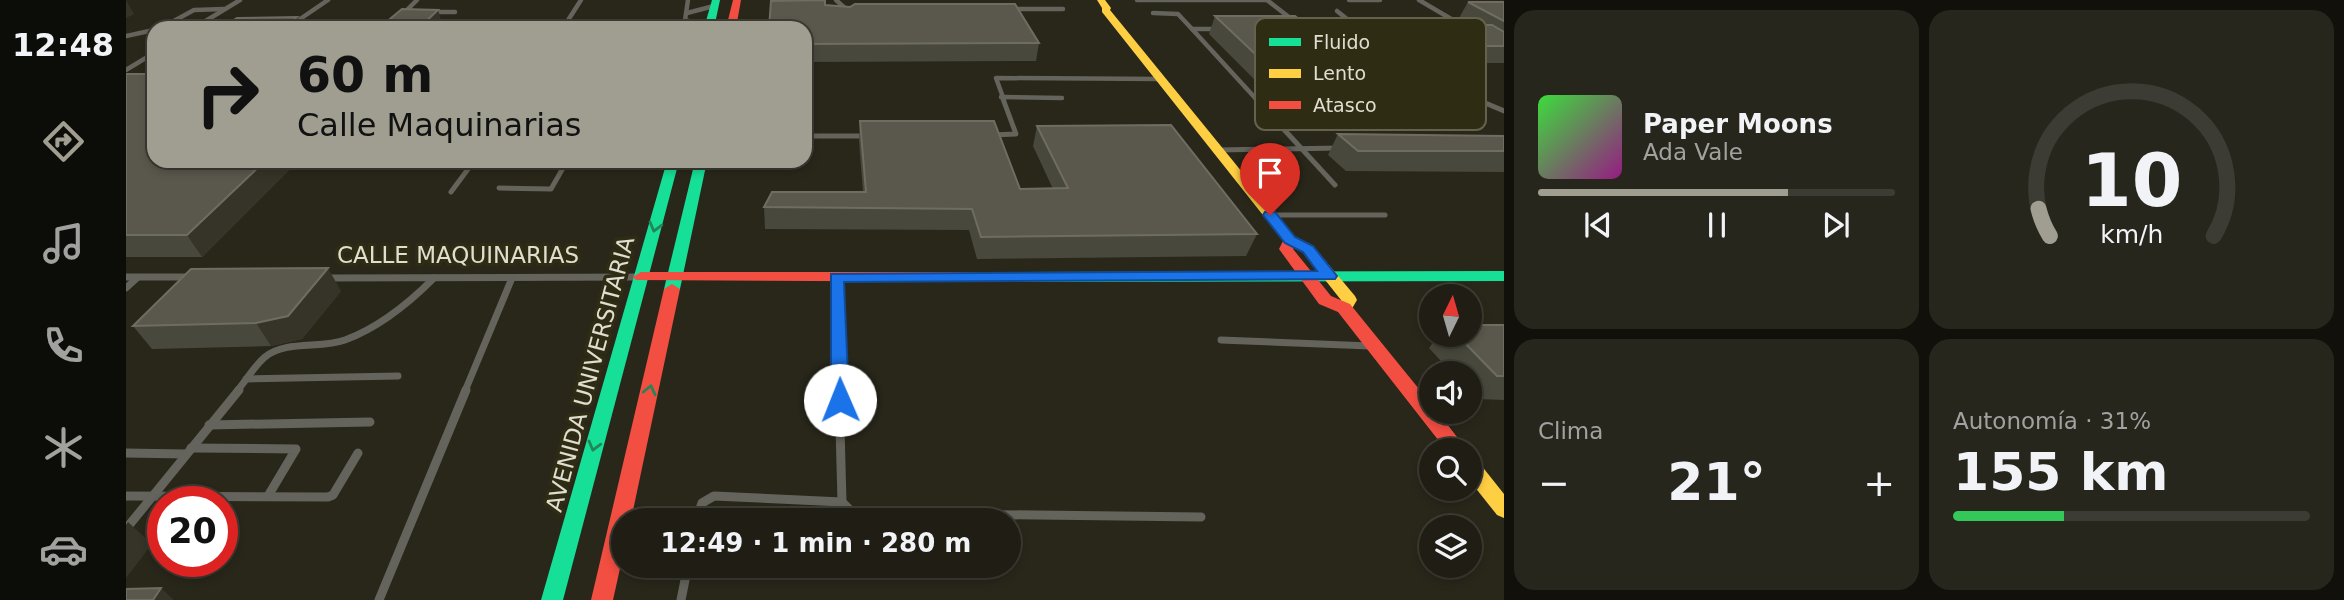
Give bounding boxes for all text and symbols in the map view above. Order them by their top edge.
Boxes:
legend [1255,18,1486,130]
text: 12:48 [12,26,114,64]
text: Fluido [1313,31,1370,53]
text: 60 m [297,47,433,104]
icon: right [182,49,273,140]
text: Lento [1313,62,1366,84]
text: Atasco [1313,94,1377,116]
text: Calle Maquinarias [297,106,582,144]
text: Paper Moons [1643,109,1833,139]
icon: directions [39,117,88,166]
text: 10 [2081,138,2182,223]
text: Ada Vale [1643,139,1743,165]
pin [1240,143,1300,215]
icon: arrive [1251,154,1289,192]
icon: previous [1579,206,1617,244]
icon: pause [1698,206,1736,244]
icon: next [1817,206,1855,244]
icon: music [39,219,88,268]
text: km/h [2100,220,2163,249]
one-way arrow [648,221,663,233]
street label: AVENIDA UNIVERSITARIA [541,233,639,514]
street label: CALLE MAQUINARIAS [337,242,579,268]
north arrow [1419,284,1482,346]
map controls [1419,284,1482,578]
icon: phone [39,321,88,370]
button: sound [1419,361,1482,424]
position arrow [803,363,877,437]
one-way arrow [641,384,656,396]
text: Autonomía · 31% [1953,408,2151,434]
text: Clima [1538,418,1603,444]
icon: climate [39,423,88,472]
button: search [1419,438,1482,501]
one-way arrow [588,440,602,452]
text: 155 km [1953,442,2168,502]
text: 21° [1667,452,1766,512]
text: − [1538,461,1570,505]
text: + [1863,461,1895,505]
speed limit sign: 20 [147,486,238,577]
button: layers [1419,515,1482,578]
icon: car [39,525,88,574]
text: 12:49 · 1 min · 280 m [661,528,971,558]

